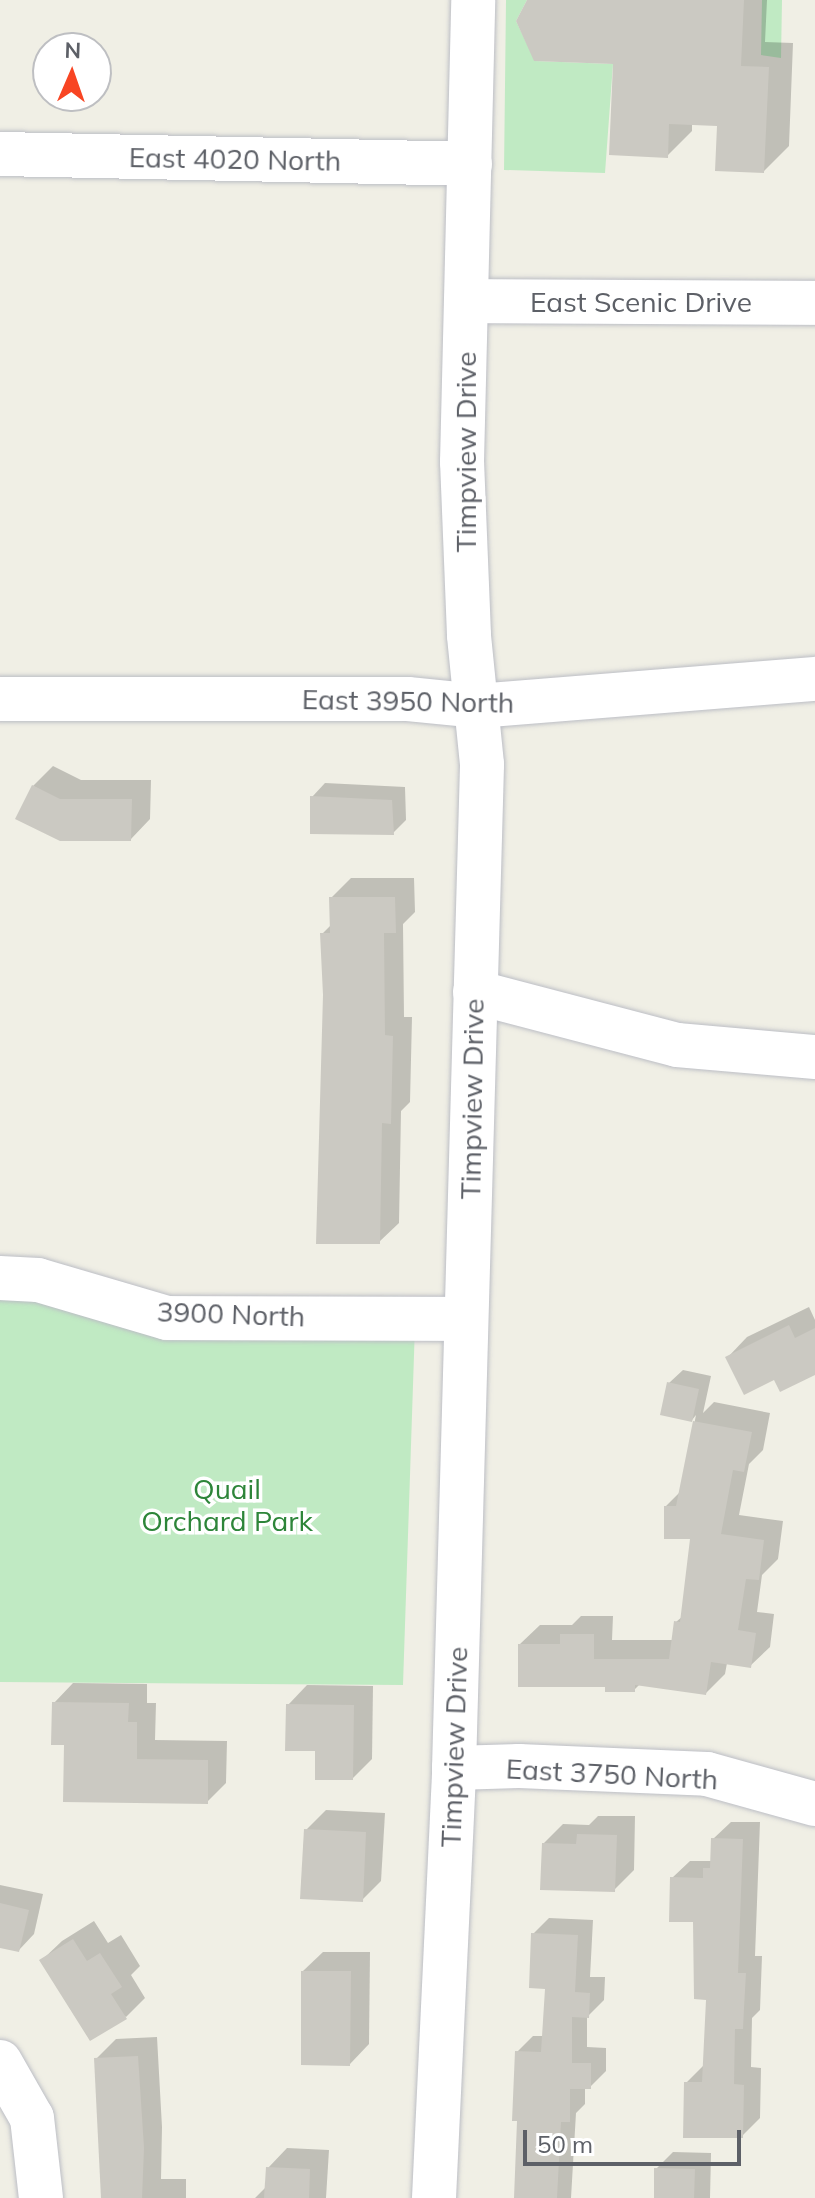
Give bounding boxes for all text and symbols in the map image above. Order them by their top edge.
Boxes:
north arrow [32,32,112,112]
text: N [64,36,82,64]
street label: East 4020 North [129,140,341,178]
street label: East Scenic Drive [530,285,752,319]
street label: Timpview Drive [449,352,483,552]
street label: East 3950 North [302,682,514,720]
street label: Timpview Drive [453,998,491,1200]
street label: 3900 North [156,1295,306,1333]
park label: Quail Orchard Park [141,1472,313,1538]
street label: Timpview Drive [434,1646,474,1848]
street label: East 3750 North [505,1752,719,1796]
scale bar [527,2114,745,2164]
text: 50 m [537,2129,593,2159]

